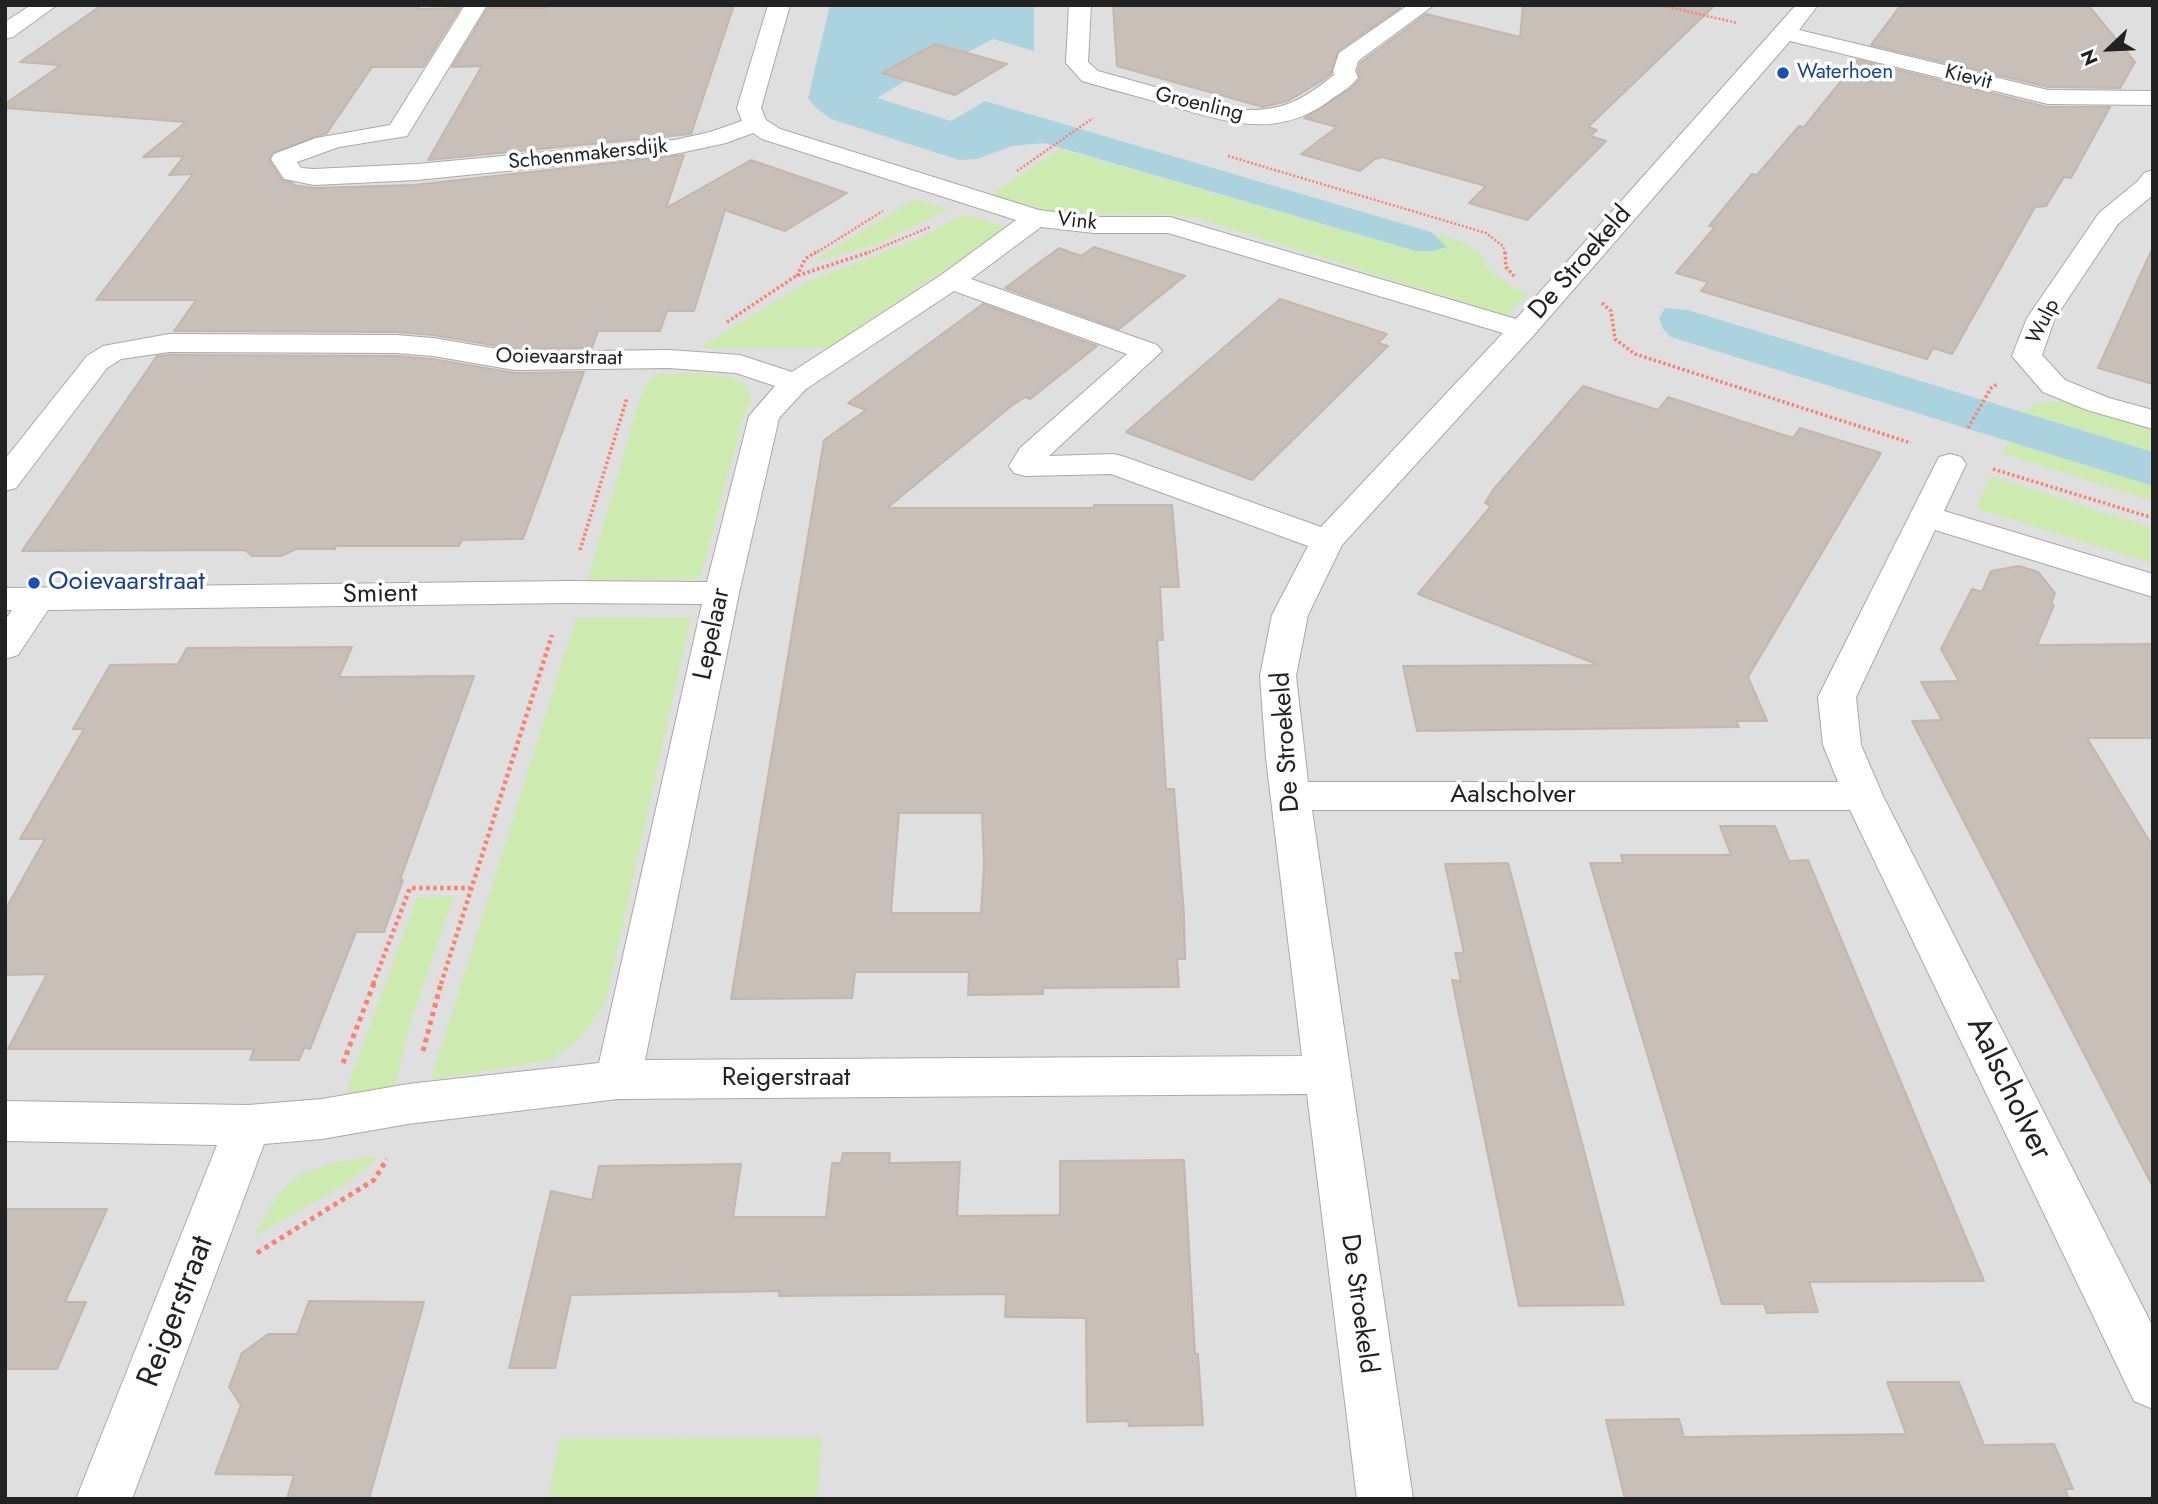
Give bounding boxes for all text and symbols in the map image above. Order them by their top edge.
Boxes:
north arrow [2074,14,2144,84]
text: N [2074,45,2105,70]
place label: Waterhoen [1797,60,1893,86]
street label: Kievit [1942,60,1994,96]
marker: Waterhoen [1775,65,1791,81]
street label: Groenling [1152,83,1246,127]
street label: Schoenmakersdijk [507,134,669,176]
street label: De Stroekeld [1523,200,1639,326]
street label: Vink [1056,207,1098,237]
street label: Wulp [2022,295,2066,349]
street label: Ooievaarstraat [495,344,623,372]
place label: Ooievaarstraat [48,567,205,599]
marker: Ooievaarstraat [26,575,42,591]
street label: Smient [342,579,418,611]
street label: Lepelaar [688,585,738,683]
street label: De Stroekeld [1267,671,1307,813]
street label: Aalscholver [1450,780,1576,812]
street label: Aalscholver [1957,1011,2059,1167]
street label: Reigerstraat [722,1063,850,1095]
street label: Reigerstraat [131,1231,223,1393]
street label: De Stroekeld [1333,1232,1383,1376]

